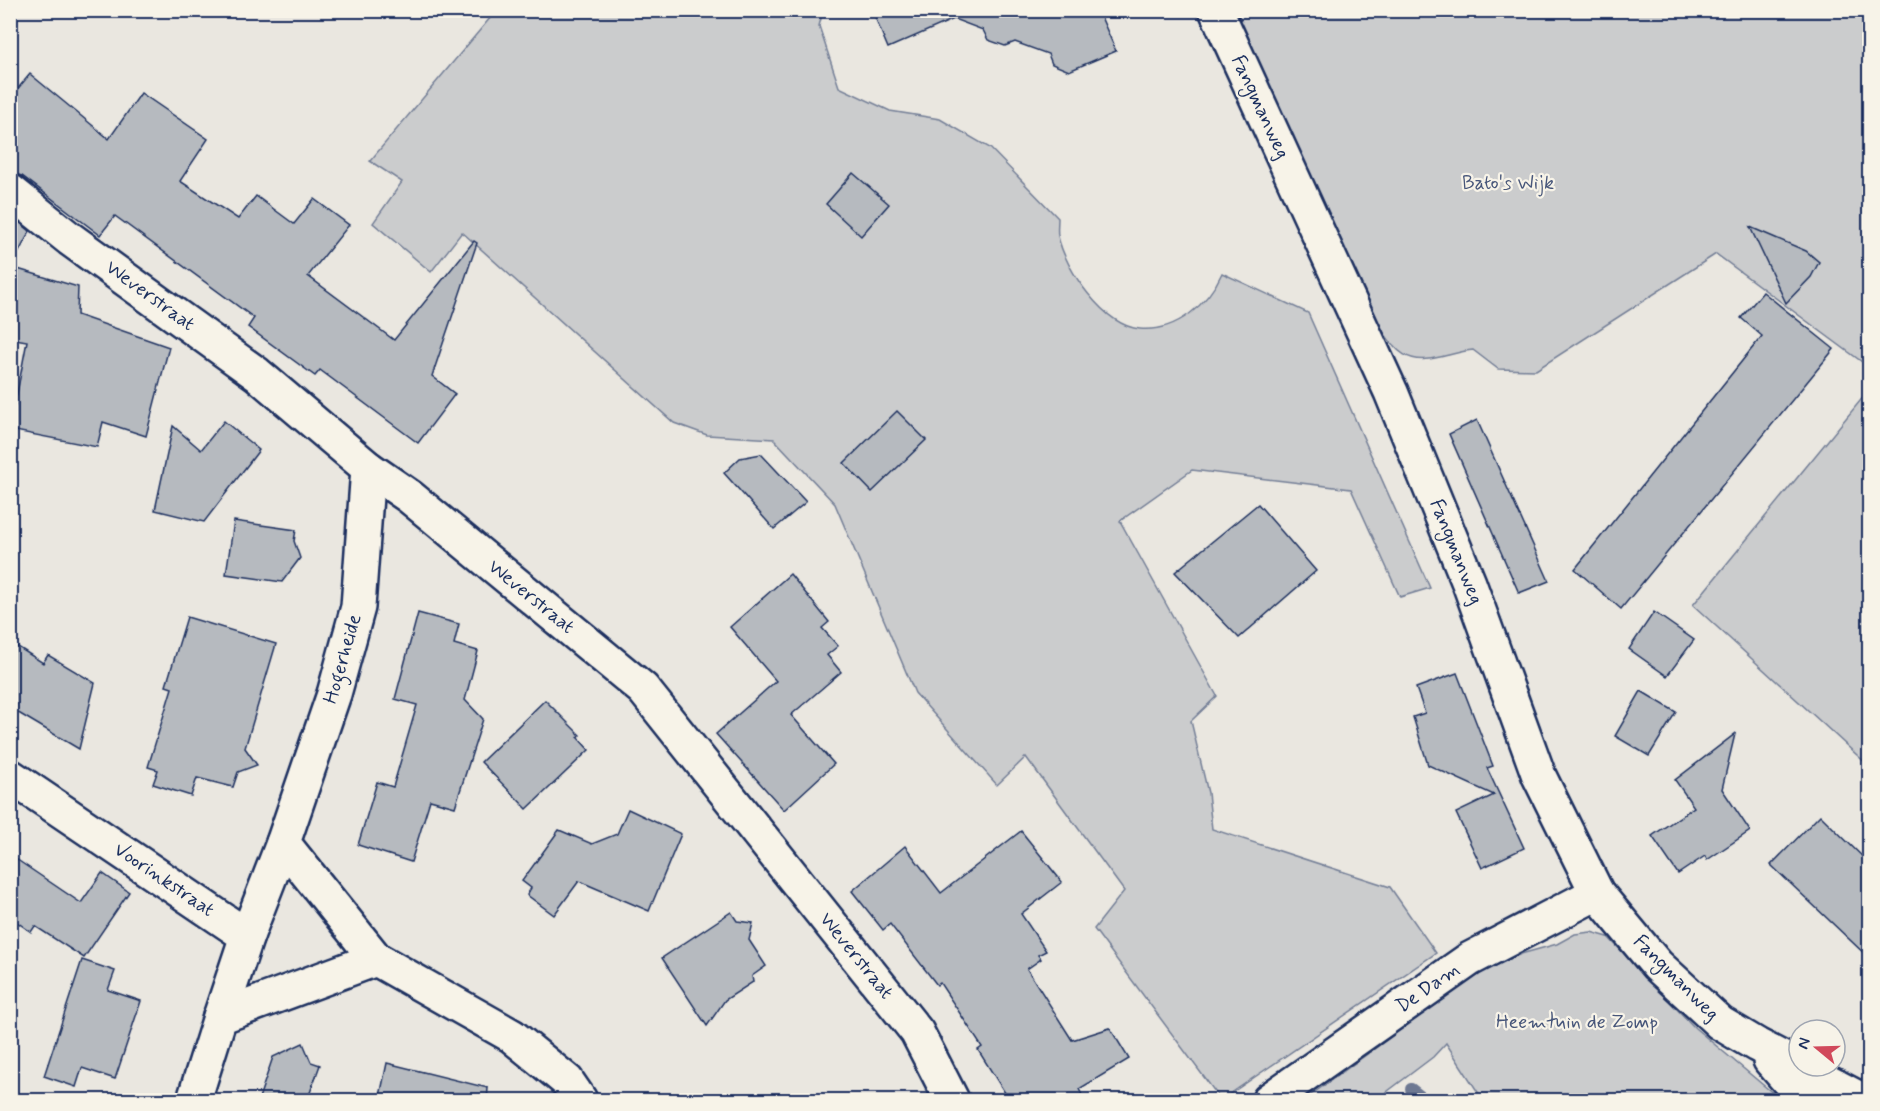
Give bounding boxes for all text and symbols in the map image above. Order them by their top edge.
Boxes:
street label: Fangmanweg [1223,51,1296,164]
park label: Bato's Wijk [1462,170,1554,197]
street label: Weverstraat [100,254,200,338]
street label: Fangmanweg [1422,495,1489,609]
street label: Weverstraat [482,554,580,640]
street label: Hogerheide [317,611,371,708]
street label: Voorinkstraat [108,836,220,924]
street label: Weverstraat [813,907,899,1005]
street label: Fangmanweg [1626,929,1725,1028]
street label: De Dam [1391,956,1465,1020]
park label: Heemtuin de Zomp [1496,1009,1658,1036]
north arrow [1787,1018,1847,1078]
text: N [1793,1035,1816,1052]

